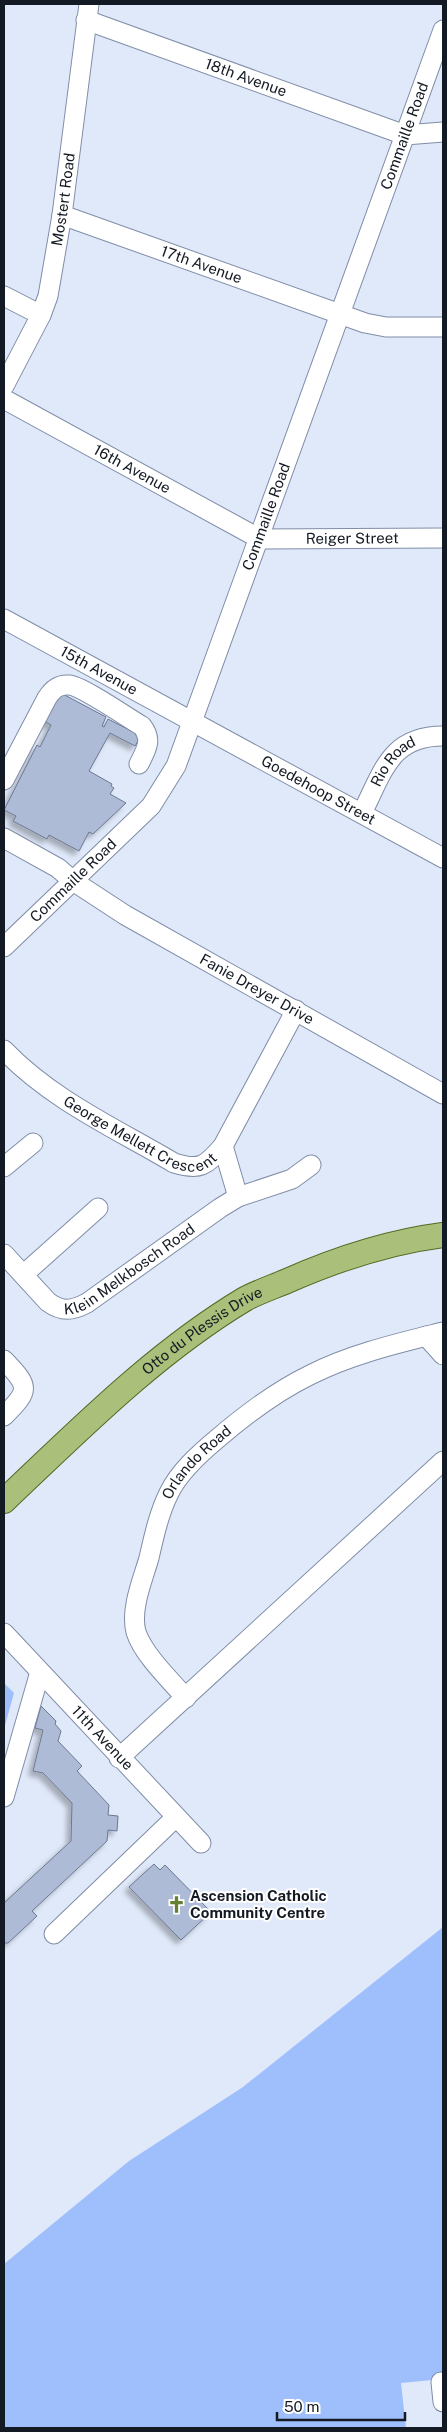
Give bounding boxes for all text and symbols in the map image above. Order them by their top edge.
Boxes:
street label: 18th Avenue [203,55,289,100]
street label: Commaille Road [377,80,431,192]
street label: Mostert Road [48,152,78,247]
street label: 17th Avenue [159,242,244,286]
street label: 16th Avenue [91,441,174,497]
street label: Commaille Road [239,461,293,573]
street label: Reiger Street [306,529,399,547]
street label: 15th Avenue [58,642,141,698]
street label: Rio Road [367,732,418,789]
street label: Goedehoop Street [259,752,379,828]
street label: Commaille Road [26,835,120,925]
street label: Fanie Dreyer Drive [197,950,317,1028]
street label: George Mellett Crescent [61,1092,220,1175]
street label: Klein Melkbosch Road [63,1220,198,1318]
street label: Otto du Plessis Drive [138,1283,265,1378]
street label: Orlando Road [158,1422,234,1502]
street label: 11th Avenue [69,1702,137,1773]
place label: Ascension Catholic Community Centre [190,1887,327,1921]
church icon: Ascension Catholic Community Centre [166,1895,186,1915]
scale bar [277,2390,404,2422]
text: 50 m [284,2398,319,2415]

